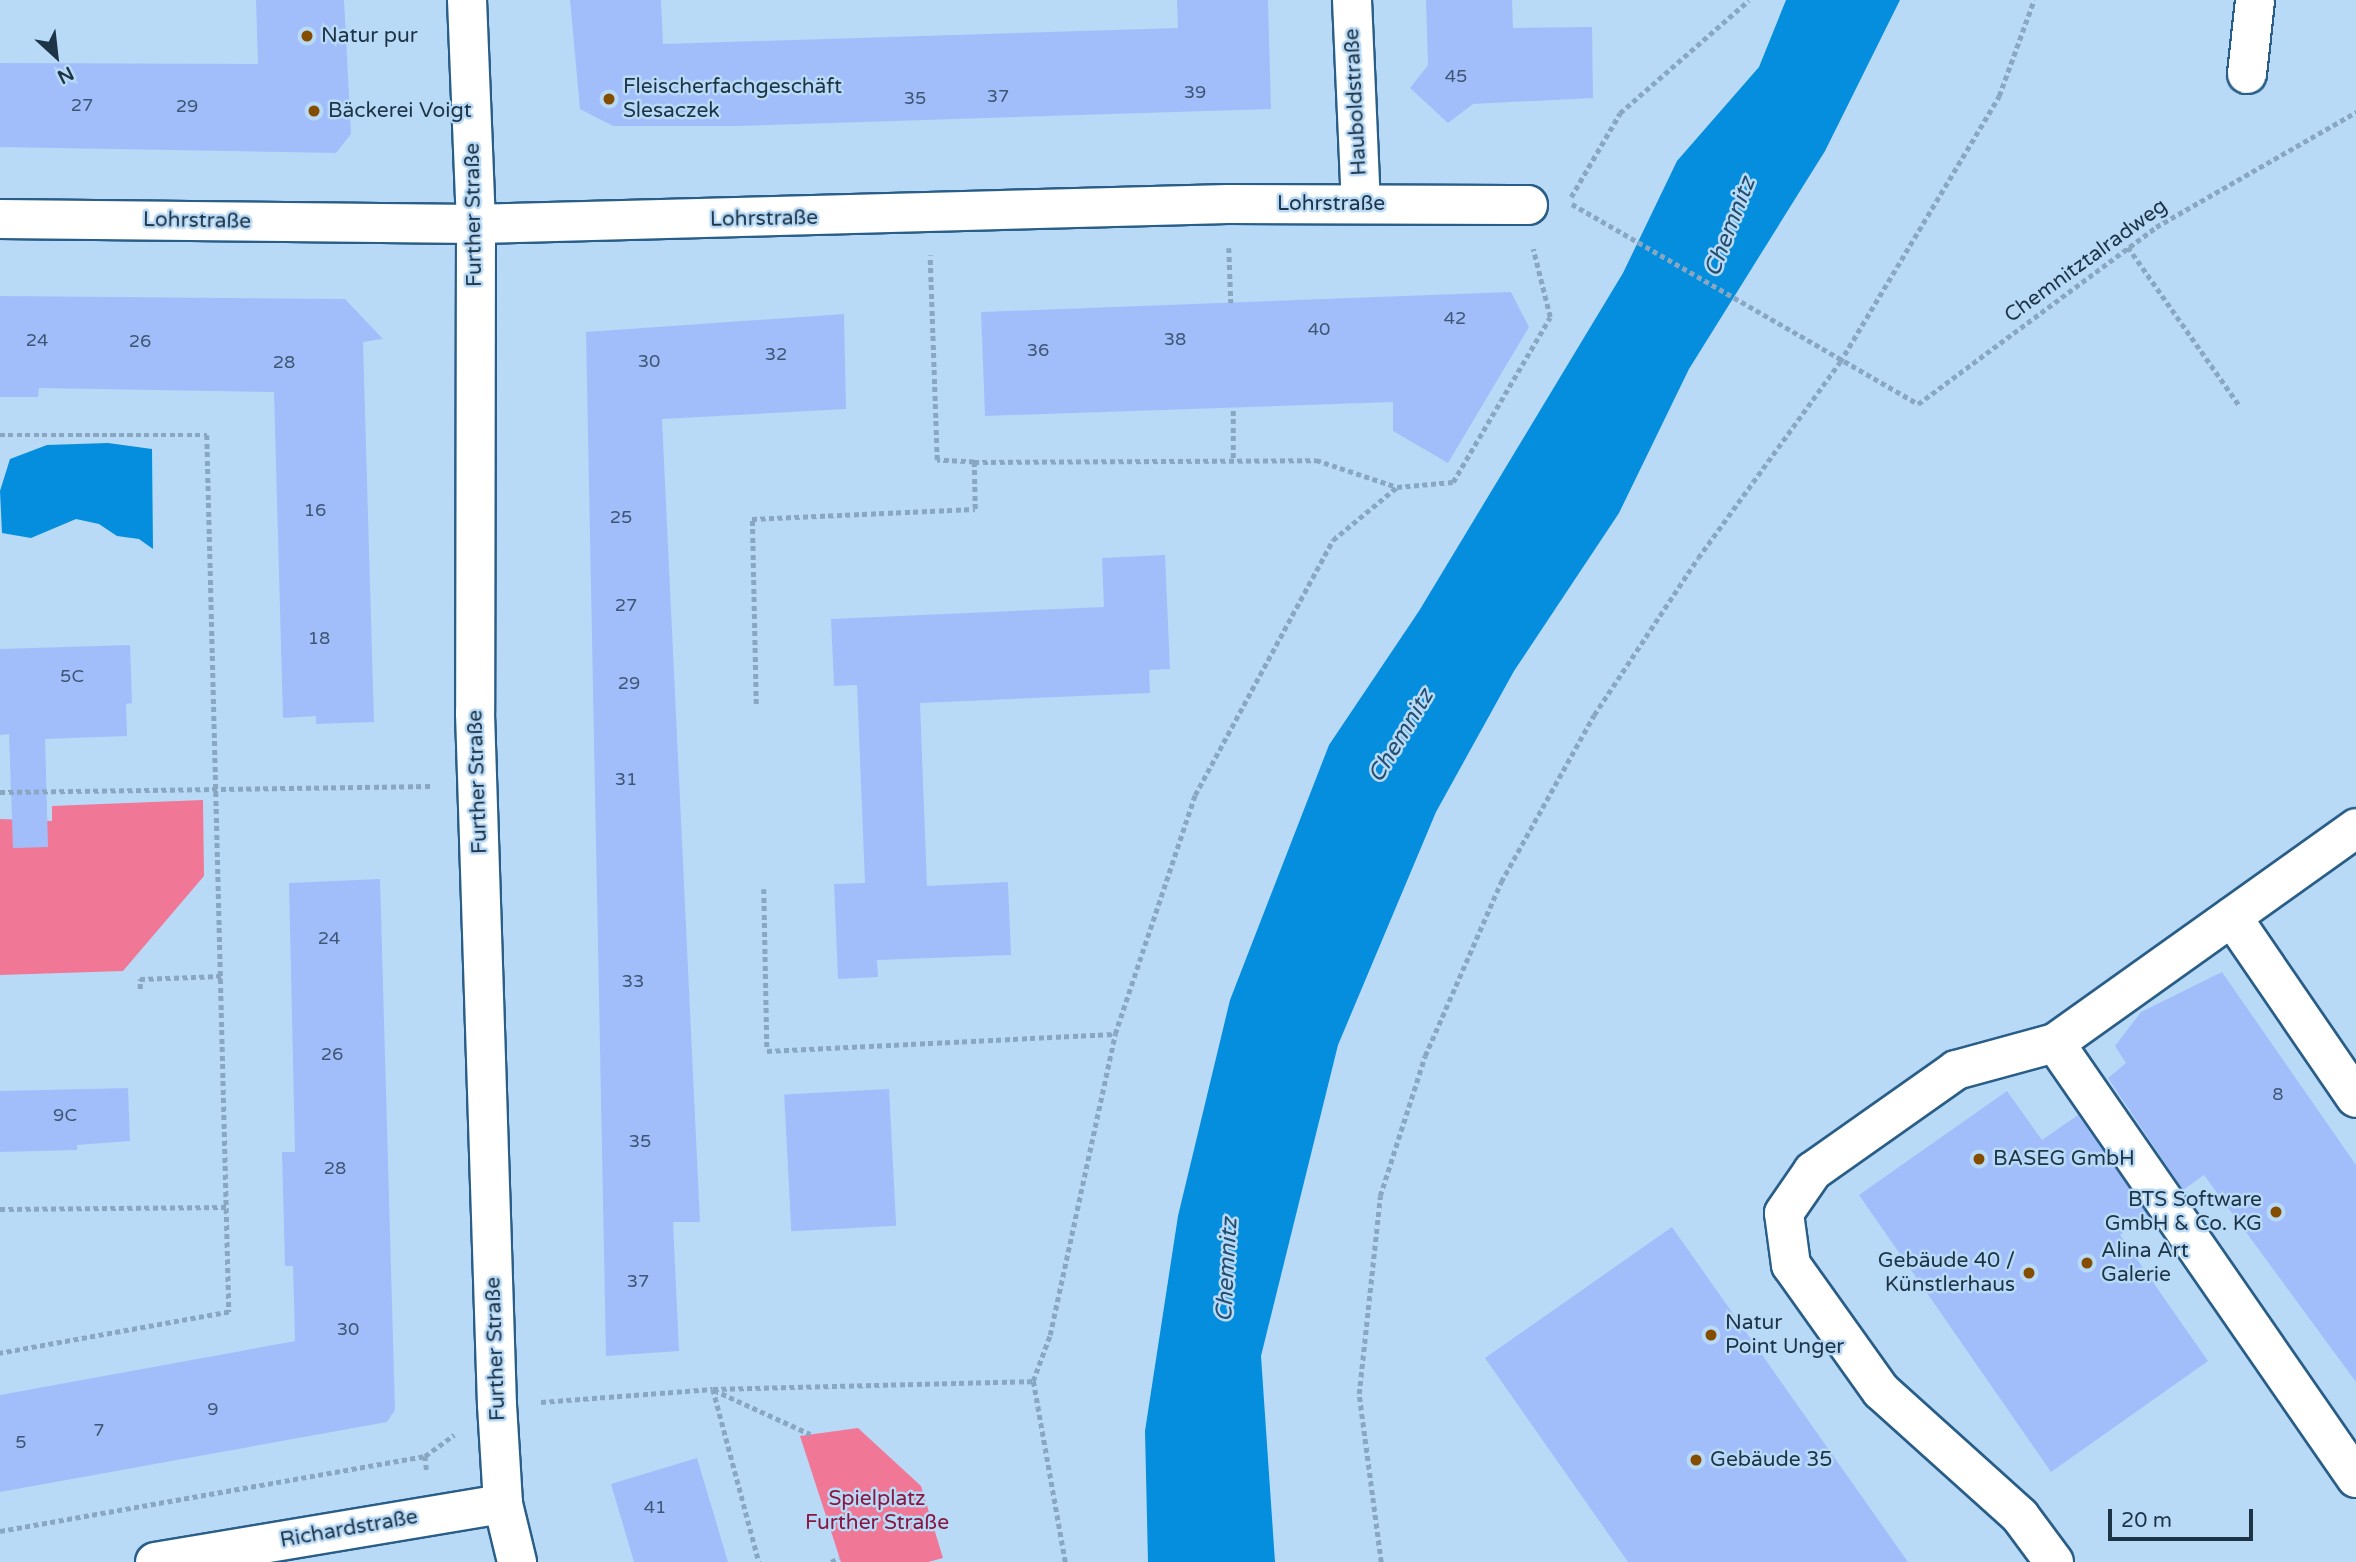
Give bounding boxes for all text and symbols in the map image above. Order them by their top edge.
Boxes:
north arrow [21,21,91,91]
place label: Natur pur [321,23,418,49]
marker: Natur pur [299,28,315,44]
street label: Hauboldstraße [1340,28,1372,176]
text: N [54,61,77,88]
house number: 45 [1445,65,1467,87]
place label: Fleischerfachgeschäft Slesaczek [623,74,842,124]
house number: 39 [1184,81,1206,103]
house number: 37 [987,85,1009,107]
house number: 35 [904,87,926,109]
marker: Fleischerfachgeschäft Slesaczek [601,91,617,107]
house number: 27 [71,94,93,116]
house number: 29 [176,95,198,117]
place label: Bäckerei Voigt [328,98,472,124]
marker: Bäckerei Voigt [306,103,322,119]
street label: Further Straße [460,143,488,287]
water label: Chemnitz [1698,173,1762,281]
street label: Lohrstraße [1277,191,1385,217]
street label: Chemnitztalradweg [2000,194,2172,328]
street label: Lohrstraße [710,205,818,233]
street label: Lohrstraße [143,207,251,235]
house number: 42 [1444,307,1466,329]
house number: 40 [1308,318,1330,340]
house number: 38 [1164,328,1186,350]
house number: 24 [26,329,48,351]
house number: 26 [129,330,151,352]
house number: 36 [1027,339,1049,361]
house number: 32 [765,343,787,365]
house number: 30 [638,350,660,372]
house number: 28 [273,351,295,373]
house number: 16 [304,499,326,521]
house number: 25 [610,506,632,528]
house number: 27 [615,594,637,616]
house number: 18 [308,627,330,649]
house number: 5C [60,665,84,687]
house number: 29 [618,672,640,694]
water label: Chemnitz [1362,684,1440,788]
street label: Further Straße [463,710,493,854]
house number: 31 [615,768,637,790]
house number: 24 [318,927,340,949]
house number: 33 [622,970,644,992]
house number: 26 [321,1043,343,1065]
house number: 8 [2272,1083,2284,1105]
house number: 9C [53,1104,77,1126]
house number: 35 [629,1130,651,1152]
place label: BASEG GmbH [1993,1146,2135,1172]
marker: BASEG GmbH [1971,1151,1987,1167]
house number: 28 [324,1157,346,1179]
place label: BTS Software GmbH & Co. KG [2105,1187,2262,1237]
marker: BTS Software GmbH & Co. KG [2268,1204,2284,1220]
water label: Chemnitz [1210,1217,1244,1323]
place label: Alina Art Galerie [2101,1238,2189,1288]
place label: Gebäude 40 / Künstlerhaus [1878,1248,2015,1298]
marker: Alina Art Galerie [2079,1255,2095,1271]
marker: Gebäude 40 / Künstlerhaus [2021,1265,2037,1281]
house number: 37 [627,1270,649,1292]
street label: Further Straße [481,1277,511,1421]
place label: Natur Point Unger [1725,1310,1844,1360]
house number: 30 [337,1318,359,1340]
marker: Natur Point Unger [1703,1327,1719,1343]
house number: 9 [207,1398,219,1420]
house number: 7 [93,1419,105,1441]
house number: 5 [15,1431,27,1453]
place label: Gebäude 35 [1710,1447,1833,1473]
marker: Gebäude 35 [1688,1452,1704,1468]
park label: Spielplatz Further Straße [805,1486,949,1536]
house number: 41 [644,1496,666,1518]
scale bar [2111,1496,2256,1540]
street label: Richardstraße [278,1504,420,1554]
text: 20 m [2121,1508,2172,1533]

